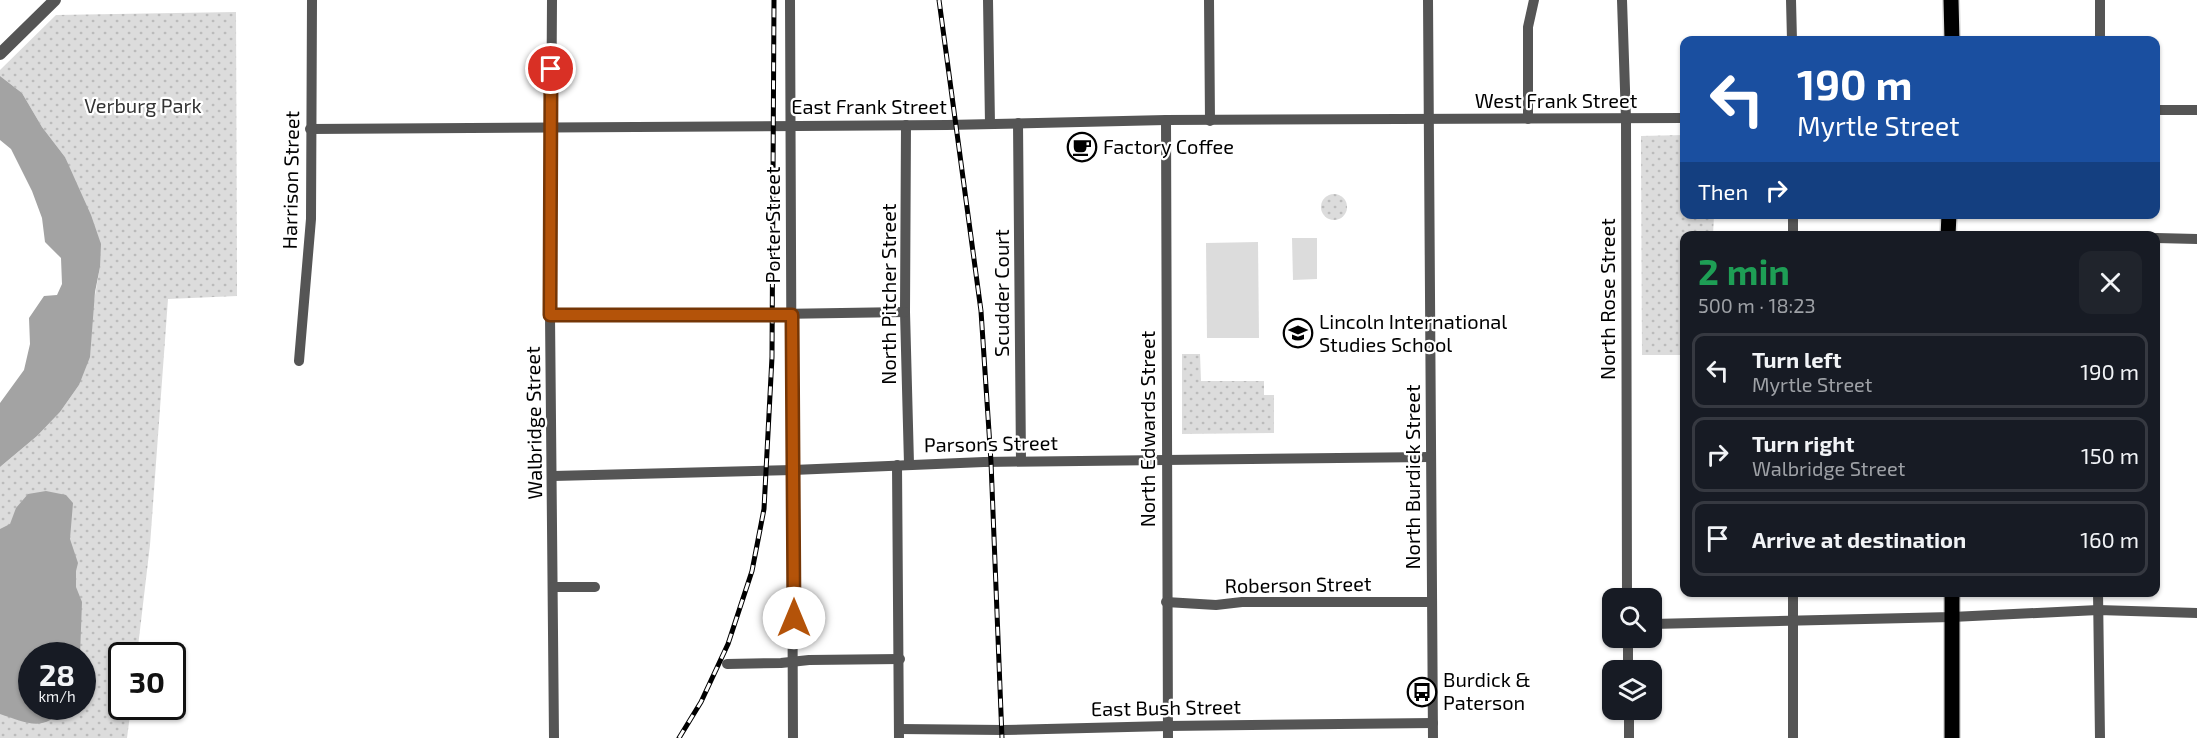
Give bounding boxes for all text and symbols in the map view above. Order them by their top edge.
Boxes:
pin [525,43,576,94]
icon: arrive [534,52,567,85]
text: 190 m [1797,58,1913,108]
icon: left [1698,60,1776,138]
street label: West Frank Street [1475,88,1638,112]
park label: Verburg Park [84,93,202,117]
street label: East Frank Street [791,94,947,118]
text: Myrtle Street [1797,109,1960,141]
street label: Harrison Street [277,110,303,249]
cafe icon: Factory Coffee [1066,131,1098,163]
place label: Factory Coffee [1103,134,1234,158]
street label: Porter Street [760,166,784,284]
icon: right [1760,174,1793,207]
text: Then [1698,178,1748,204]
street label: North Pitcher Street [876,203,900,385]
street label: North Rose Street [1595,218,1619,380]
street label: Scudder Court [989,229,1013,357]
text: 2 min [1698,249,1790,292]
button: close [2079,251,2142,314]
text: 500 m · 18:23 [1698,293,1816,317]
place label: Lincoln International Studies School [1319,309,1507,356]
school or university icon: Lincoln International Studies School [1282,317,1314,349]
street label: North Edwards Street [1135,330,1159,527]
street label: Walbridge Street [520,346,546,500]
text: Turn left [1752,346,1841,372]
icon: left [1701,354,1734,387]
text: 190 m [2080,358,2139,384]
text: Myrtle Street [1752,372,1872,396]
street label: North Burdick Street [1400,384,1424,570]
street label: Parsons Street [924,430,1059,456]
text: Turn right [1752,430,1854,456]
icon: right [1701,438,1734,471]
text: 150 m [2081,442,2139,468]
text: Walbridge Street [1752,456,1905,480]
icon: arrive [1701,522,1734,555]
text: Arrive at destination [1752,526,1966,552]
text: 160 m [2080,526,2139,552]
street label: Roberson Street [1224,571,1372,597]
position arrow [762,586,826,650]
map controls [1602,588,1662,720]
button: search [1602,588,1662,648]
speed limit sign: 30 [108,642,186,720]
text: 28 [39,656,75,692]
button: layers [1602,660,1662,720]
place label: Burdick & Paterson [1443,667,1531,714]
bus stop icon: Burdick & Paterson [1406,676,1438,708]
text: km/h [38,687,76,705]
street label: East Bush Street [1091,694,1242,720]

